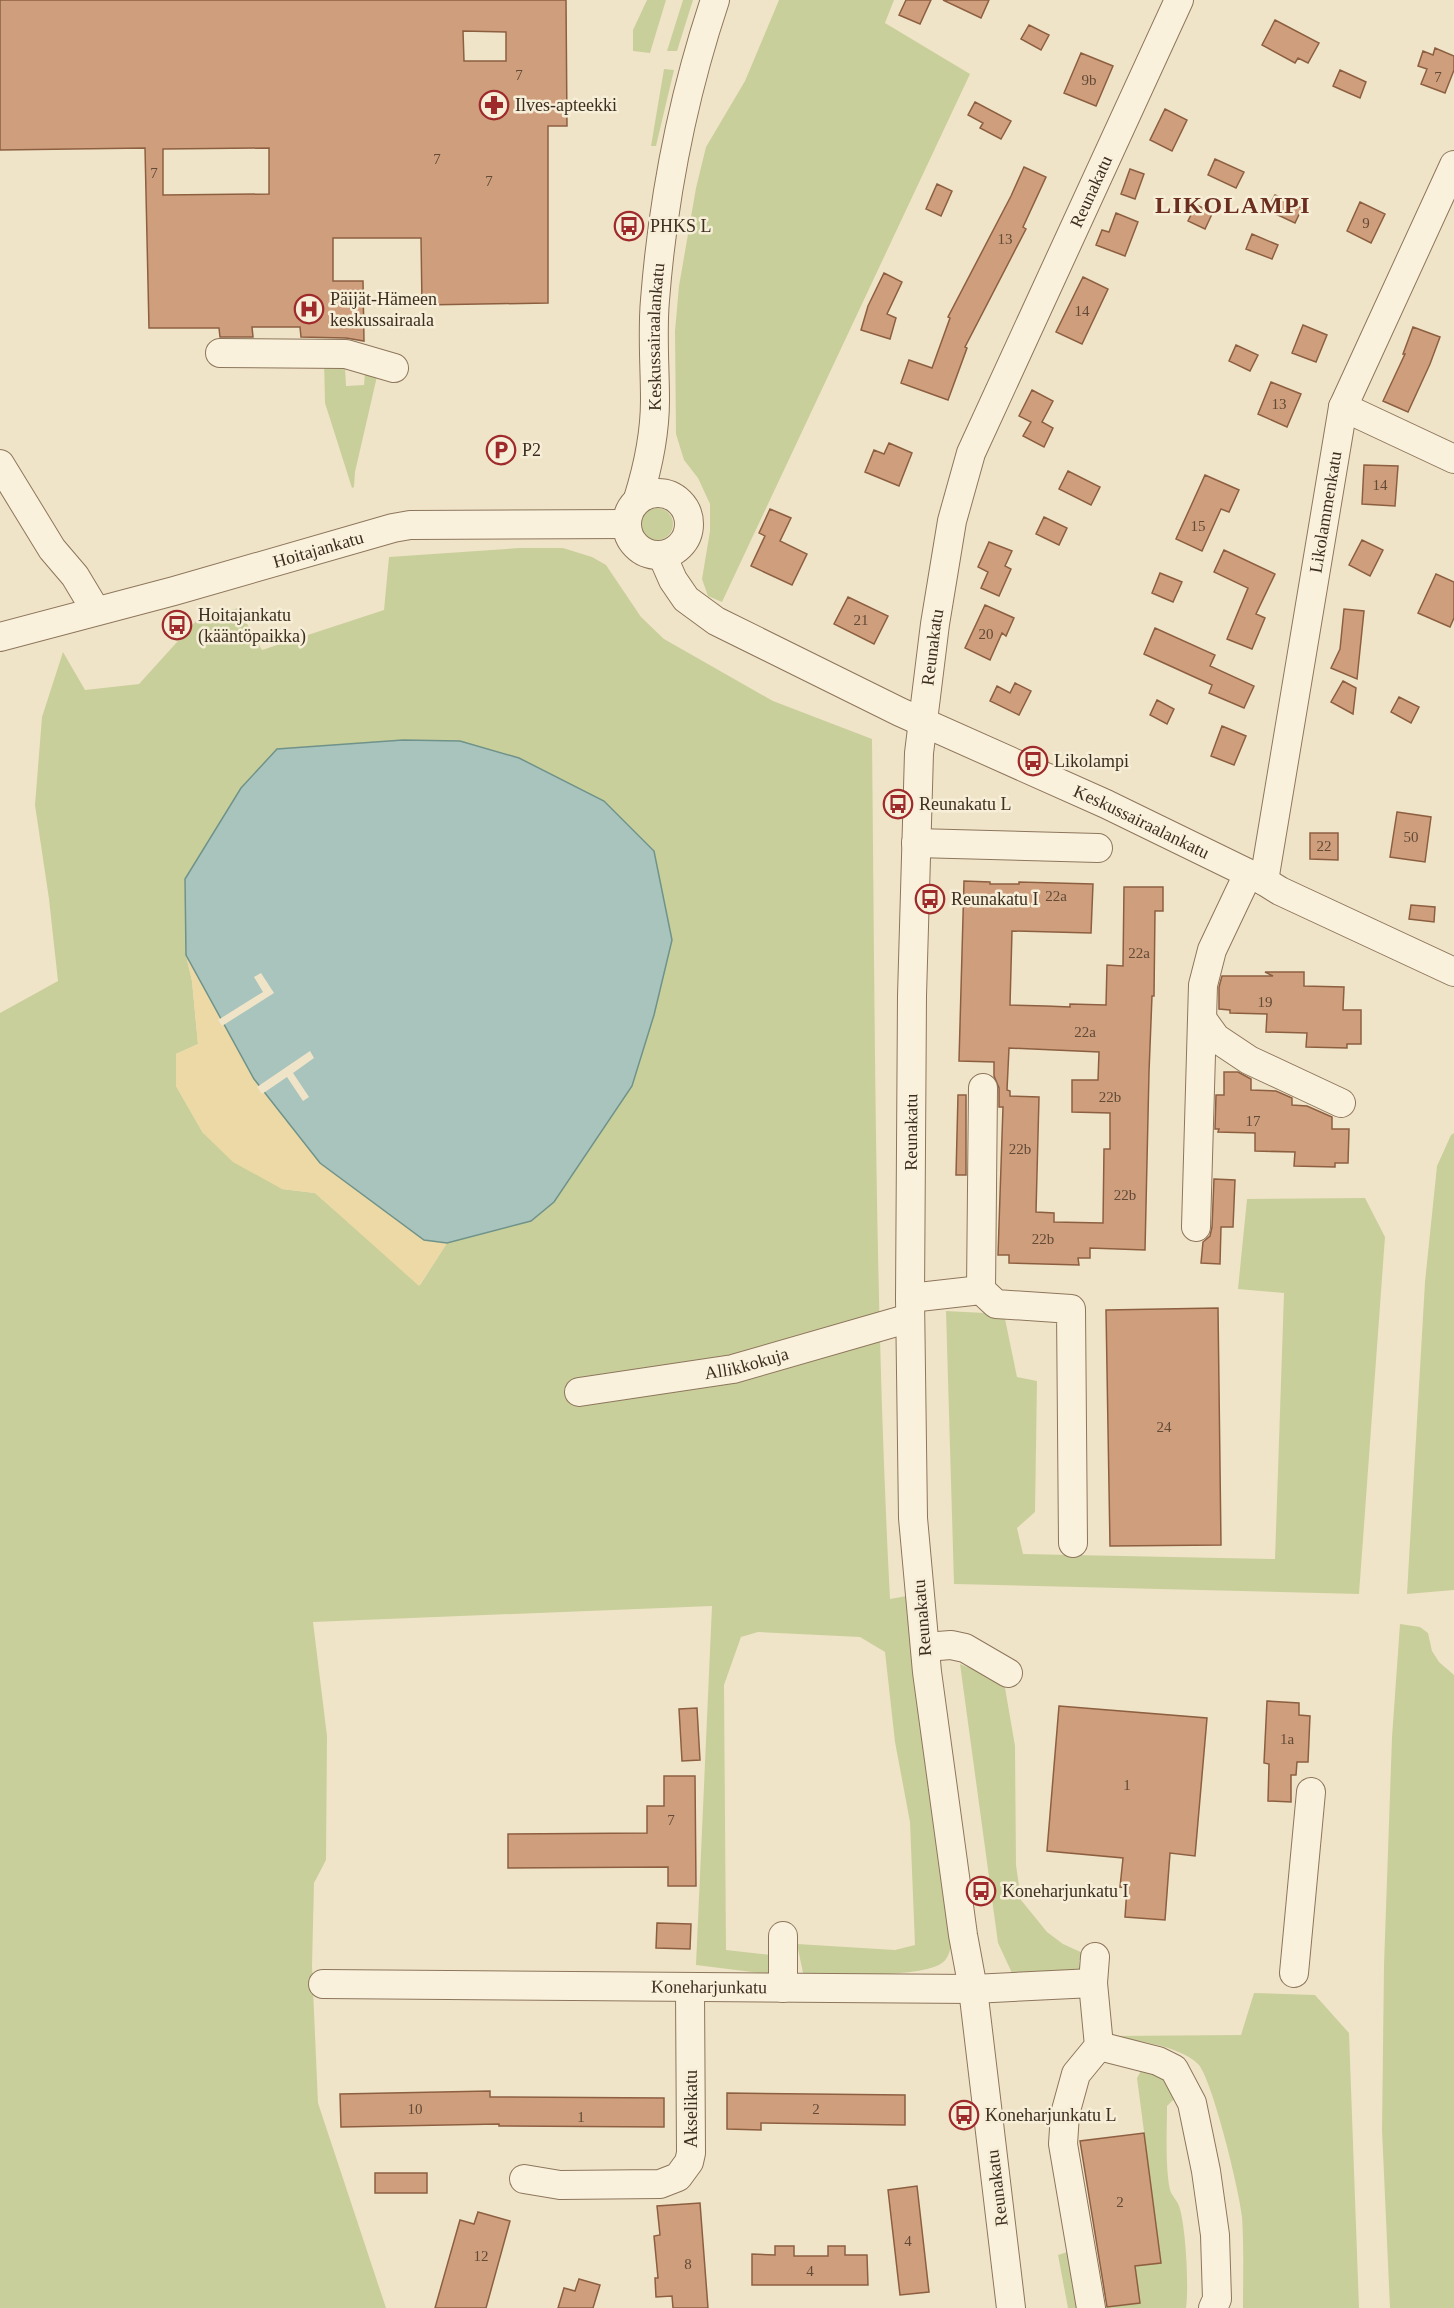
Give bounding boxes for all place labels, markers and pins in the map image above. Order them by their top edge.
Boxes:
pharmacy icon: Ilves-apteekki [478,89,510,121]
place label: Ilves-apteekki [515,95,617,115]
bus stop icon: PHKS L [613,210,645,242]
place label: PHKS L [650,216,712,236]
place label: Päijät-Hämeen keskussairaala [330,289,437,330]
hospital icon: Päijät-Hämeen keskussairaala [293,293,325,325]
parking icon: P2 [485,434,517,466]
place label: P2 [522,440,541,460]
place label: Hoitajankatu (kääntöpaikka) [198,605,306,647]
bus stop icon: Hoitajankatu (kääntöpaikka) [161,609,193,641]
bus stop icon: Likolampi [1017,745,1049,777]
place label: Likolampi [1054,751,1129,771]
bus stop icon: Reunakatu L [882,788,914,820]
place label: Reunakatu L [919,794,1011,814]
bus stop icon: Reunakatu I [914,883,946,915]
place label: Reunakatu I [951,889,1038,909]
bus stop icon: Koneharjunkatu I [965,1875,997,1907]
place label: Koneharjunkatu I [1002,1881,1128,1901]
bus stop icon: Koneharjunkatu L [948,2099,980,2131]
place label: Koneharjunkatu L [985,2105,1116,2125]

